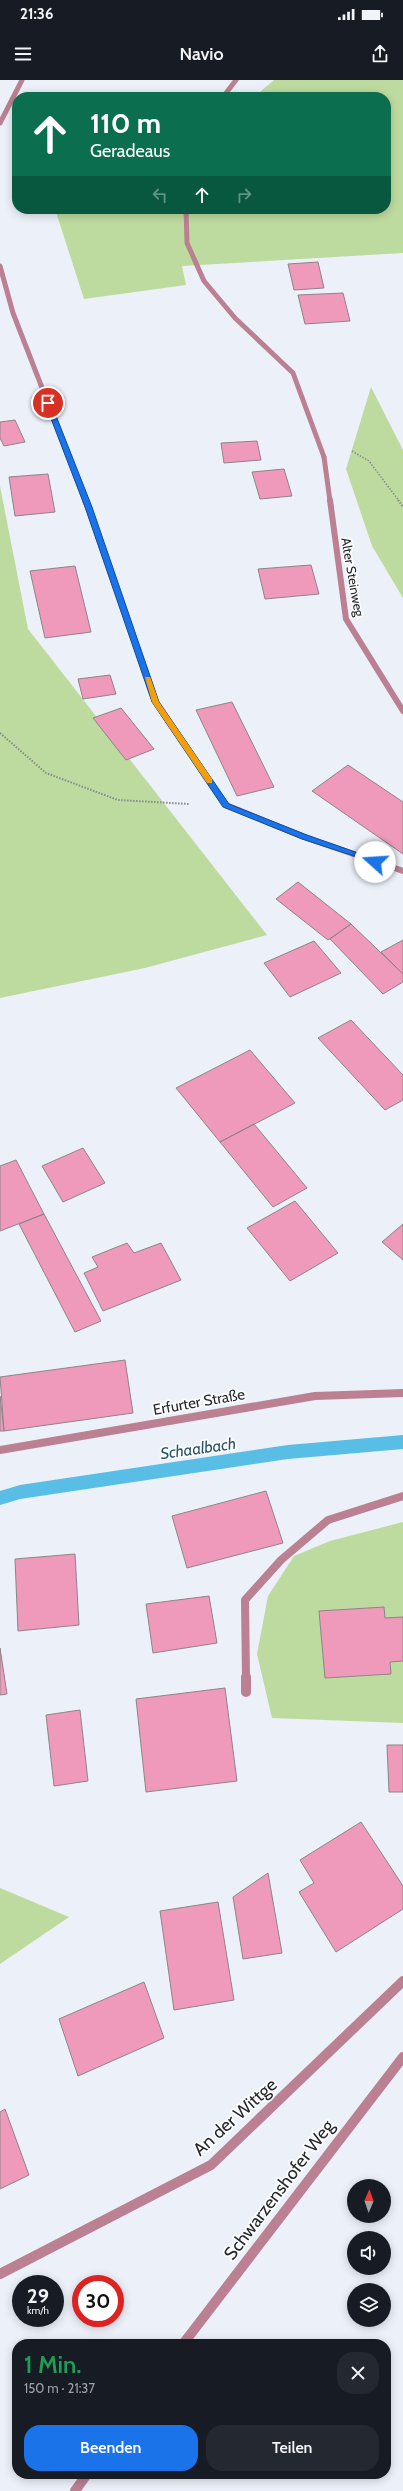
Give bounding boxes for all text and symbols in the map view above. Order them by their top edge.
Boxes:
text: 21:36 [20,5,53,23]
icon: menu [12,43,34,65]
text: Navio [179,43,224,65]
icon: share [369,43,391,65]
text: 110 m [90,106,161,140]
icon: ahead [24,108,76,160]
text: Geradeaus [90,140,170,162]
icon: left [149,184,171,206]
icon: ahead [191,184,213,206]
icon: right [233,184,255,206]
pin [31,386,65,420]
icon: arrive [37,392,59,414]
street label: Alter Steinweg [338,536,368,618]
position arrow [354,841,396,883]
street label: Erfurter Straße [152,1385,247,1419]
water label: Schaalbach [159,1434,237,1463]
street label: An der Wittge [189,2074,281,2160]
street label: Schwarzenshofer Weg [219,2115,339,2264]
north arrow [347,2179,391,2223]
map controls [347,2179,391,2327]
button: sound [347,2231,391,2275]
speed limit sign: 30 [72,2275,124,2327]
button: layers [347,2283,391,2327]
text: 29 [27,2284,49,2308]
text: km/h [27,2304,49,2317]
text: 1 Min. [24,2350,82,2379]
button: close [337,2352,379,2394]
text: 150 m · 21:37 [24,2380,95,2396]
button: Beenden [24,2425,198,2471]
button: Teilen [206,2425,379,2471]

